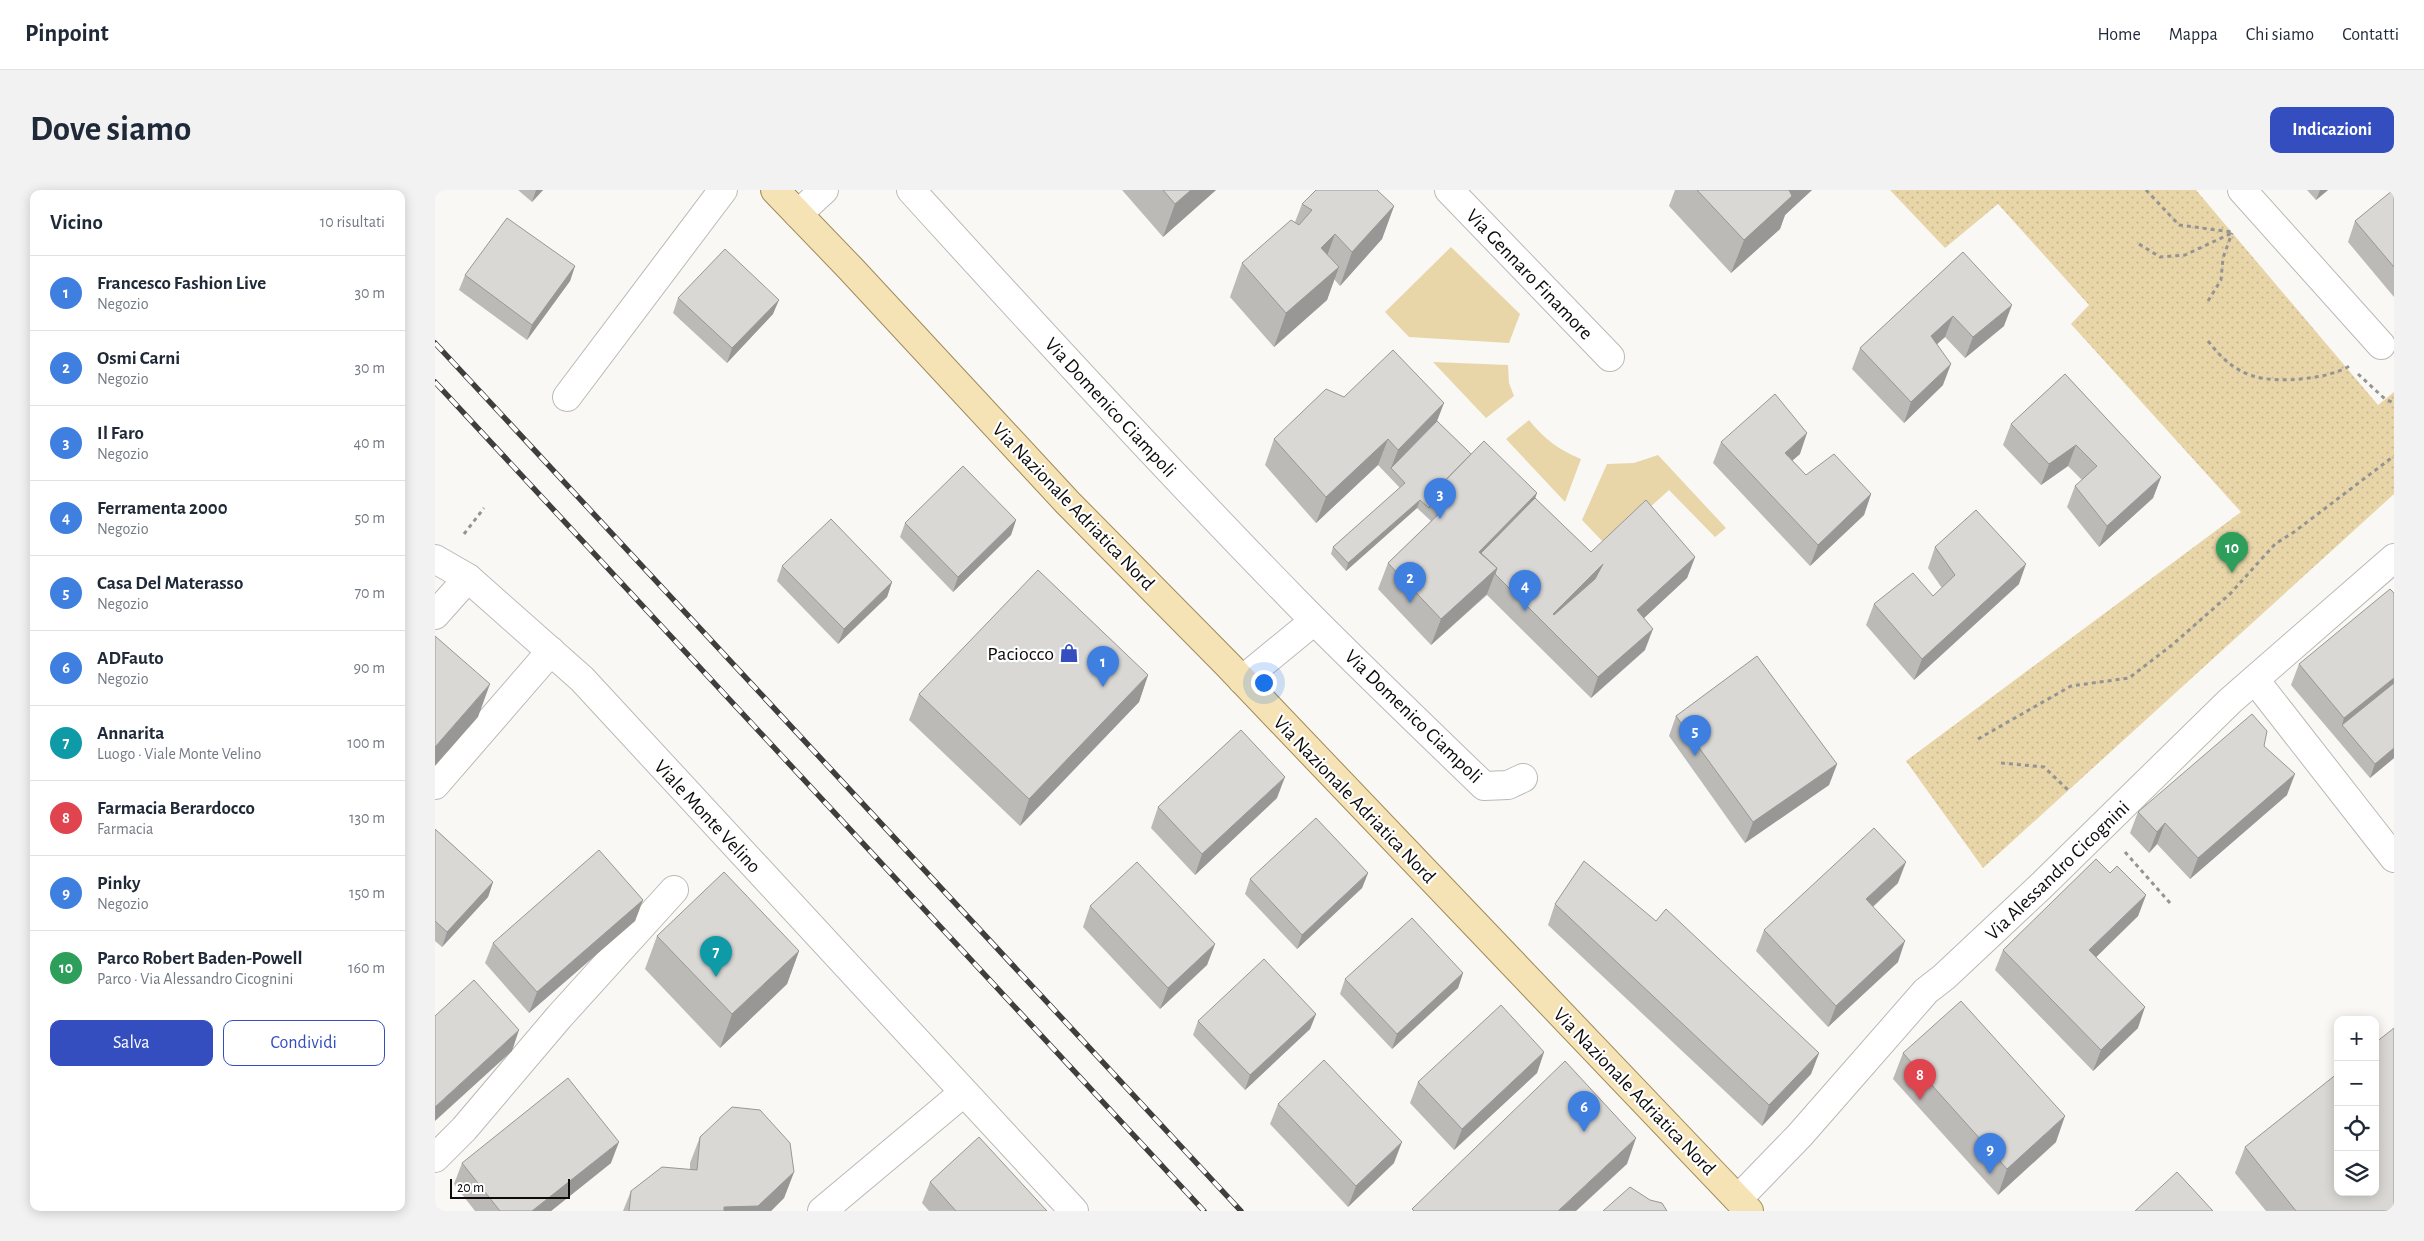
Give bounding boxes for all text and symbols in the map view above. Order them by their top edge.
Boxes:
text: Pinpoint [25,22,109,46]
text: Home [2097,26,2141,44]
text: Mappa [2169,26,2218,44]
text: Chi siamo [2246,26,2314,44]
text: Contatti [2342,26,2399,44]
button: Indicazioni [2270,107,2394,153]
text: Dove siamo [30,112,191,147]
street label: Via Gennaro Finamore [1462,206,1596,344]
text: Vicino [50,212,103,233]
text: 10 risultati [320,214,385,230]
text: Francesco Fashion Live [97,274,266,293]
text: 1 [63,285,69,301]
text: 30 m [355,285,385,301]
text: Negozio [97,296,149,312]
street label: Via Domenico Ciampoli [1041,334,1180,481]
text: Osmi Carni [97,349,180,368]
text: 2 [62,360,70,376]
text: 30 m [355,360,385,376]
text: Negozio [97,371,149,387]
street label: Via Nazionale Adriatica Nord [988,419,1158,594]
text: Il Faro [97,424,144,443]
text: 3 [63,435,69,451]
text: 40 m [353,435,385,451]
text: Negozio [97,446,149,462]
pin: 3 [1424,478,1456,519]
text: Ferramenta 2000 [97,499,228,518]
text: 4 [62,510,70,526]
text: 50 m [354,510,385,526]
text: Negozio [97,521,149,537]
pin: 10 [2216,532,2248,573]
pin: 2 [1394,562,1426,603]
pin: 4 [1509,570,1541,611]
text: Casa Del Materasso [97,574,243,593]
text: 5 [63,585,69,601]
text: 70 m [354,585,385,601]
text: Negozio [97,596,149,612]
shop icon: Paciocco [1058,642,1080,664]
place label: Paciocco [987,644,1054,664]
pin: 1 [1087,646,1119,687]
street label: Via Domenico Ciampoli [1341,646,1486,787]
text: ADFauto [97,649,164,668]
text: 6 [62,660,70,676]
text: 90 m [354,660,385,676]
your location [1251,670,1277,696]
text: Negozio [97,671,149,687]
street label: Via Nazionale Adriatica Nord [1269,712,1439,887]
pin: 5 [1679,715,1711,756]
text: Annarita [97,724,164,743]
text: 7 [63,735,69,751]
text: 100 m [347,735,385,751]
text: Luogo · Viale Monte Velino [97,746,261,762]
street label: Viale Monte Velino [650,756,764,877]
street label: Via Alessandro Cicognini [1982,797,2133,944]
text: Farmacia Berardocco [97,799,255,818]
text: 8 [62,810,70,826]
text: 130 m [349,810,385,826]
text: Farmacia [97,821,153,837]
text: Pinky [97,874,140,893]
text: 9 [62,885,70,901]
text: 150 m [349,885,385,901]
text: Negozio [97,896,149,912]
pin: 7 [700,936,732,977]
text: Parco Robert Baden-Powell [97,949,303,968]
text: 10 [59,960,73,976]
text: 160 m [348,960,385,976]
text: Parco · Via Alessandro Cicognini [97,971,293,987]
street label: Via Nazionale Adriatica Nord [1549,1004,1719,1179]
map controls [2334,1016,2379,1196]
button: + [2334,1016,2379,1061]
button: Salva [50,1020,213,1066]
button: Condividi [223,1020,385,1066]
pin: 8 [1904,1059,1936,1100]
button: − [2334,1061,2379,1106]
pin: 6 [1568,1091,1600,1132]
button: locate [2334,1106,2379,1151]
pin: 9 [1974,1133,2006,1174]
button: layers [2334,1151,2379,1196]
scale bar [450,1176,570,1199]
text: 20 m [457,1181,484,1195]

